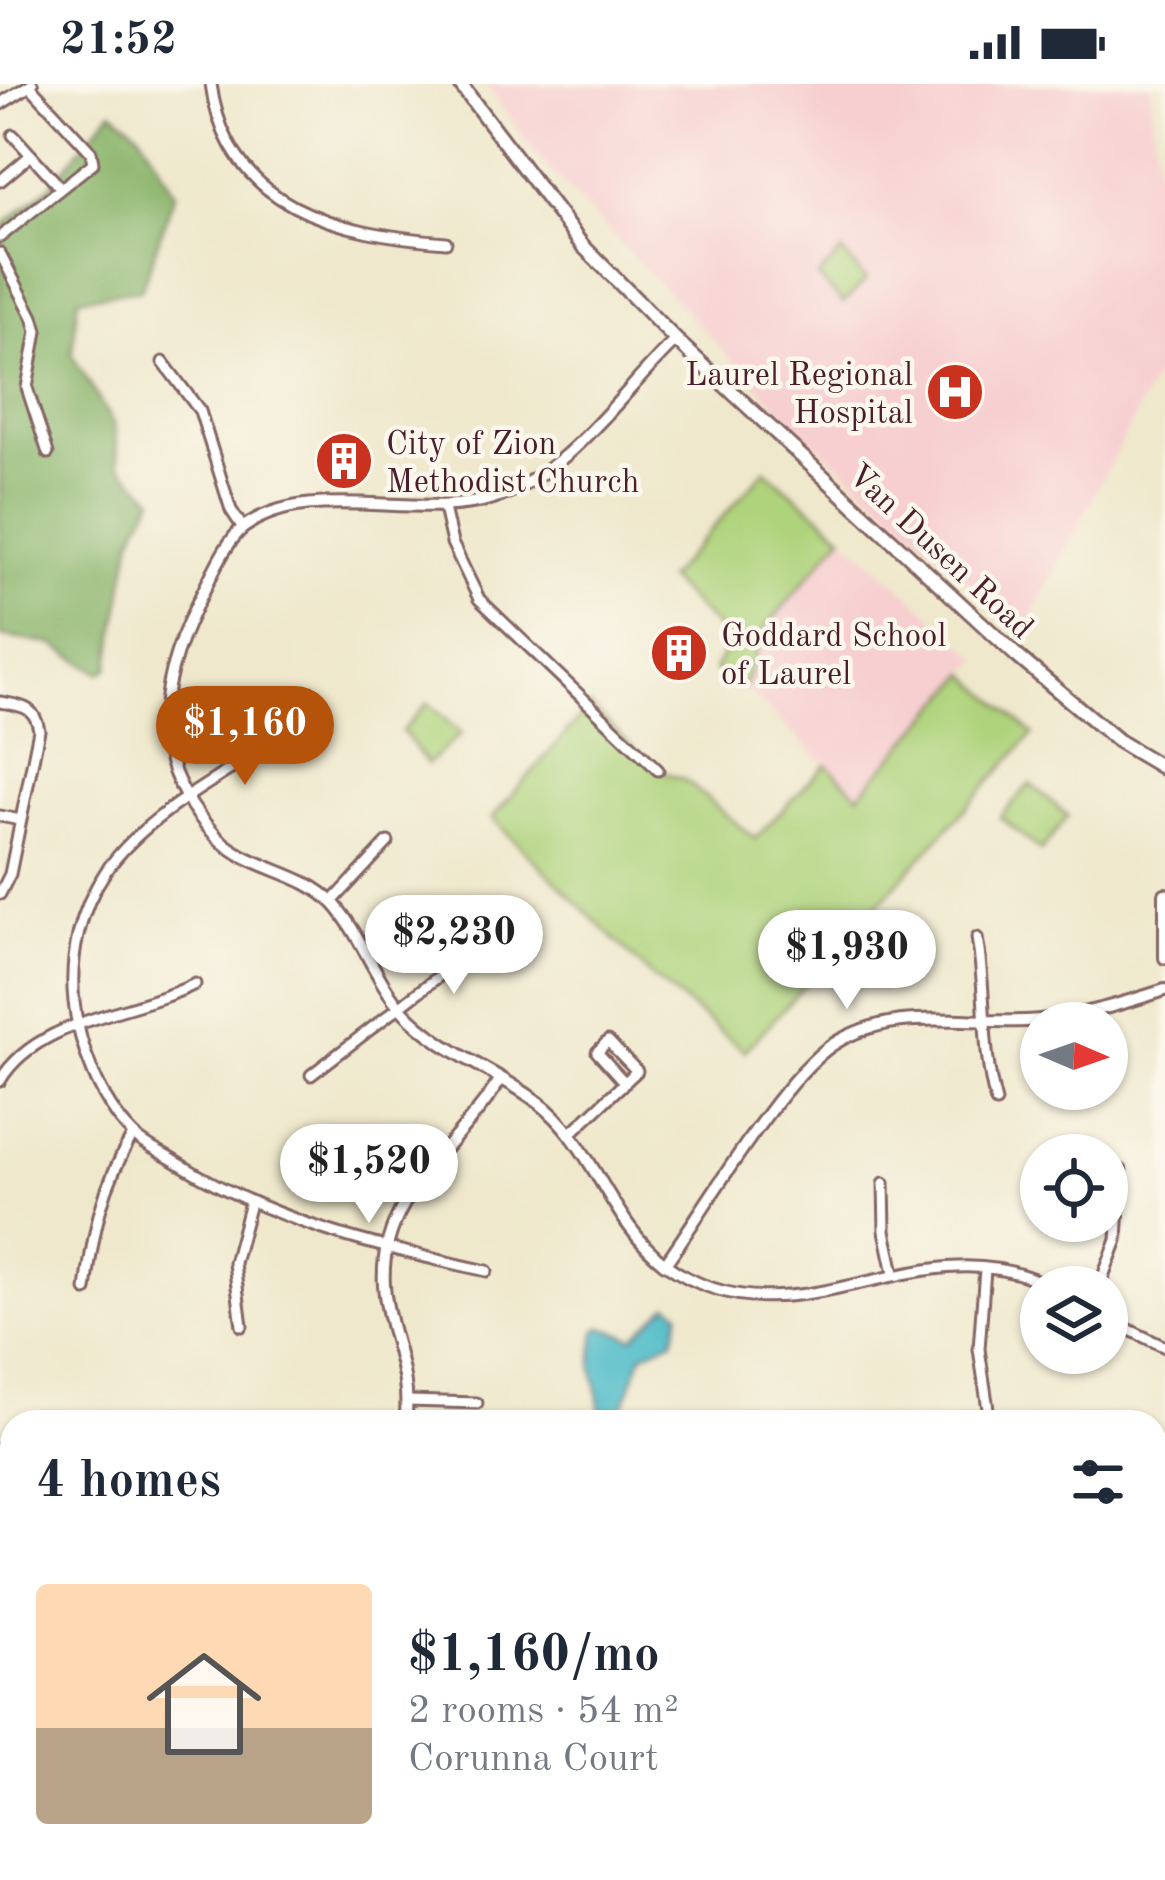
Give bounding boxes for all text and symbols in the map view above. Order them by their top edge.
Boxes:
text: 21:52 [60,19,177,64]
place label: Laurel Regional Hospital [685,360,913,431]
hospital icon: Laurel Regional Hospital [924,361,986,423]
place label: City of Zion Methodist Church [386,429,640,500]
building icon: City of Zion Methodist Church [313,430,375,492]
street label: Van Dusen Road [841,459,1039,646]
place label: Goddard School of Laurel [721,621,946,692]
building icon: Goddard School of Laurel [648,622,710,684]
pin: $1,160 [147,686,343,788]
text: $1,160 [183,705,307,744]
pin: $2,230 [356,895,552,997]
pin: $1,930 [749,910,945,1012]
text: $2,230 [392,914,516,953]
text: $1,930 [785,929,909,968]
north arrow [1020,1002,1128,1110]
map controls [1020,1002,1128,1374]
pin: $1,520 [271,1124,467,1226]
button: locate [1020,1134,1128,1242]
text: $1,520 [307,1143,431,1182]
button: layers [1020,1266,1128,1374]
icon: filters [1065,1449,1131,1515]
text: 4 homes [36,1457,221,1508]
text: $1,160/mo [408,1631,660,1682]
icon: home [132,1632,276,1776]
text: 2 rooms · 54 m² [408,1692,679,1731]
text: Corunna Court [408,1740,659,1779]

